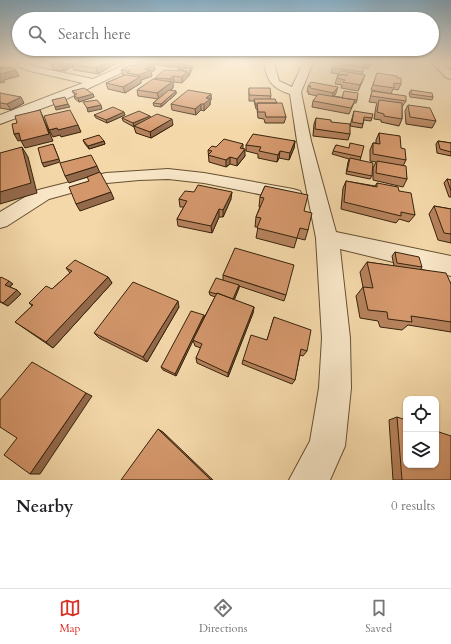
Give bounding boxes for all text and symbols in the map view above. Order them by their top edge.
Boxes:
search box [12,12,439,56]
icon: search [26,23,48,45]
text: Search here [58,24,131,44]
map controls [403,396,439,468]
button: locate [403,396,439,432]
button: layers [403,432,439,468]
text: Nearby [16,495,73,518]
text: 0 results [391,497,435,515]
tab: Map [59,597,81,636]
tab: Directions [199,597,247,636]
tab: Saved [365,597,392,636]

